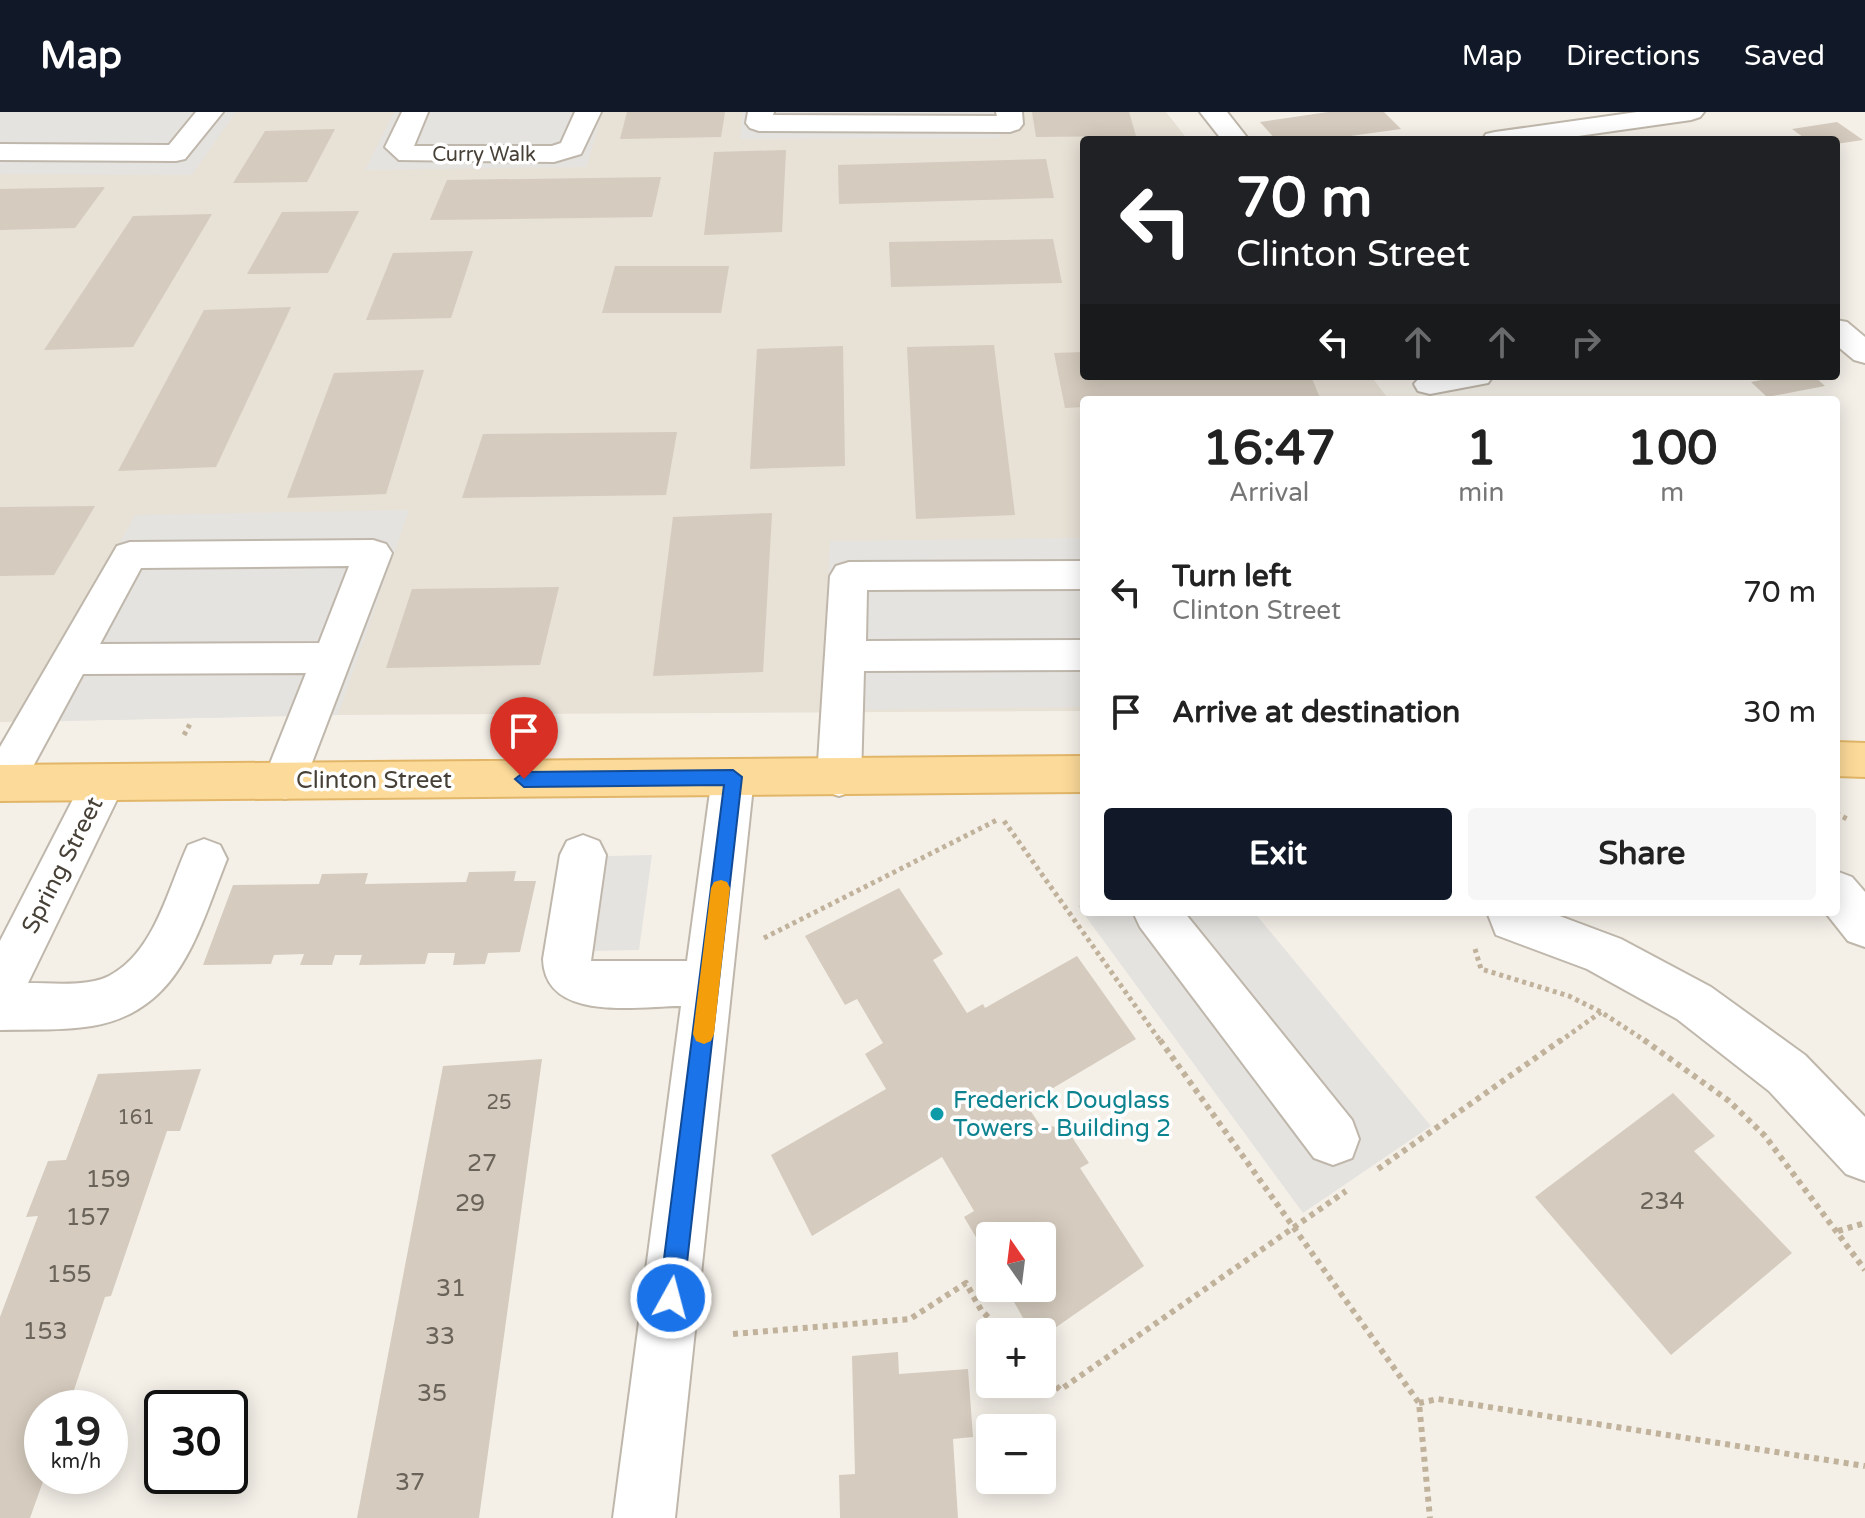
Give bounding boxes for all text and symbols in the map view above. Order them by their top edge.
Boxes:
text: Map [40,33,122,79]
text: Map [1462,39,1522,73]
text: Directions [1566,39,1700,73]
text: Saved [1744,39,1825,73]
street label: Curry Walk [432,143,536,167]
text: 70 m [1236,165,1372,232]
icon: left [1104,168,1208,272]
text: Clinton Street [1236,233,1470,276]
icon: left [1312,320,1356,364]
icon: ahead [1396,320,1440,364]
icon: ahead [1480,320,1524,364]
icon: right [1564,320,1608,364]
text: 16:47 [1203,420,1336,478]
text: 1 [1466,420,1496,478]
text: 100 [1627,420,1717,478]
text: Arrival [1229,477,1309,508]
text: min [1458,477,1504,508]
text: m [1660,477,1684,508]
text: Turn left [1172,558,1291,595]
icon: left [1104,570,1148,614]
text: 70 m [1743,574,1816,611]
text: Clinton Street [1172,595,1341,626]
icon: arrive [1104,690,1148,734]
text: Arrive at destination [1172,694,1460,731]
text: 30 m [1743,694,1816,731]
pin [490,697,558,779]
icon: arrive [502,709,546,753]
street label: Clinton Street [296,766,452,795]
street label: Spring Street [16,792,109,938]
button: Exit [1104,808,1452,900]
button: Share [1468,808,1816,900]
place label: Frederick Douglass Towers - Building 2 [953,1086,1171,1143]
house number: 25 [486,1091,512,1115]
marker: Frederick Douglass Towers - Building 2 [928,1105,946,1123]
house number: 161 [117,1106,155,1130]
house number: 27 [467,1149,497,1178]
house number: 159 [85,1165,131,1194]
house number: 234 [1639,1187,1685,1216]
house number: 29 [455,1189,485,1218]
house number: 157 [65,1203,111,1232]
north arrow [976,1222,1056,1302]
map controls [976,1222,1056,1494]
position arrow [629,1256,713,1340]
house number: 155 [46,1260,92,1289]
house number: 31 [436,1274,466,1303]
house number: 153 [22,1317,68,1346]
button: + [976,1318,1056,1398]
house number: 33 [425,1322,455,1351]
house number: 35 [417,1379,447,1408]
speed limit sign: 30 [144,1390,248,1494]
text: 19 [51,1408,101,1456]
button: − [976,1414,1056,1494]
text: km/h [51,1450,101,1474]
house number: 37 [395,1468,425,1497]

